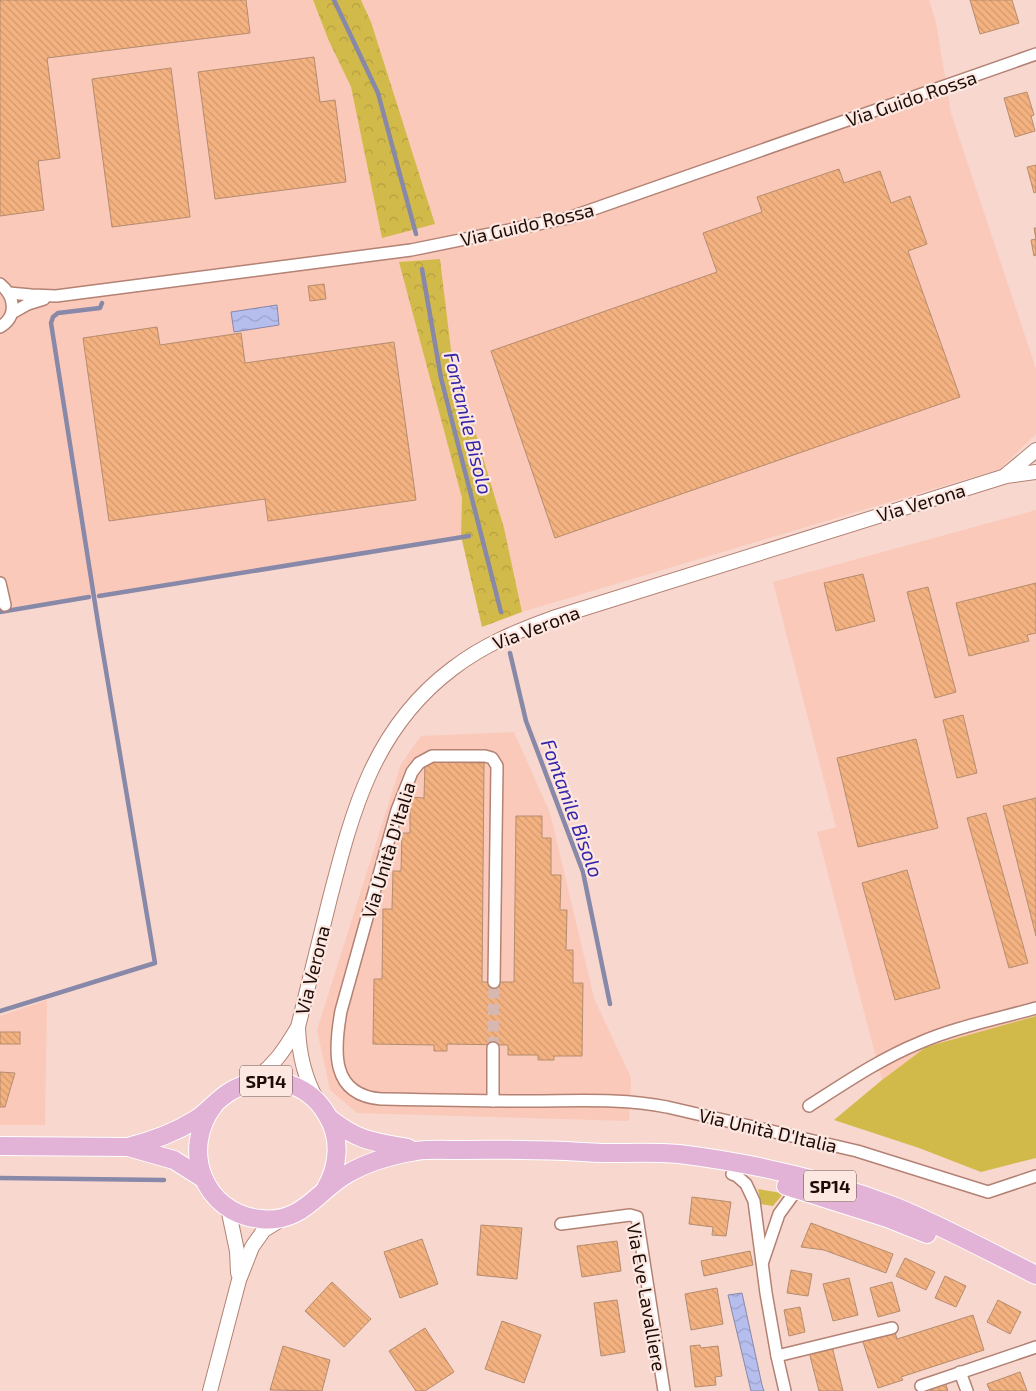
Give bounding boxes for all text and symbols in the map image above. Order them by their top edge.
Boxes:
street label: Via Guido Rossa [843,65,979,131]
street label: Via Guido Rossa [458,197,596,251]
water label: Fontanile Bisolo [440,349,498,497]
street label: Via Verona [874,478,968,526]
street label: Via Verona [489,600,583,654]
water label: Fontanile Bisolo [537,735,609,881]
street label: Via Unità D'Italia [356,779,420,921]
street label: Via Verona [290,923,334,1017]
road number: SP14 [240,1066,292,1096]
street label: Via Unità D'Italia [697,1103,839,1157]
road number: SP14 [804,1170,856,1202]
street label: Via Eve Lavalliere [623,1221,671,1373]

